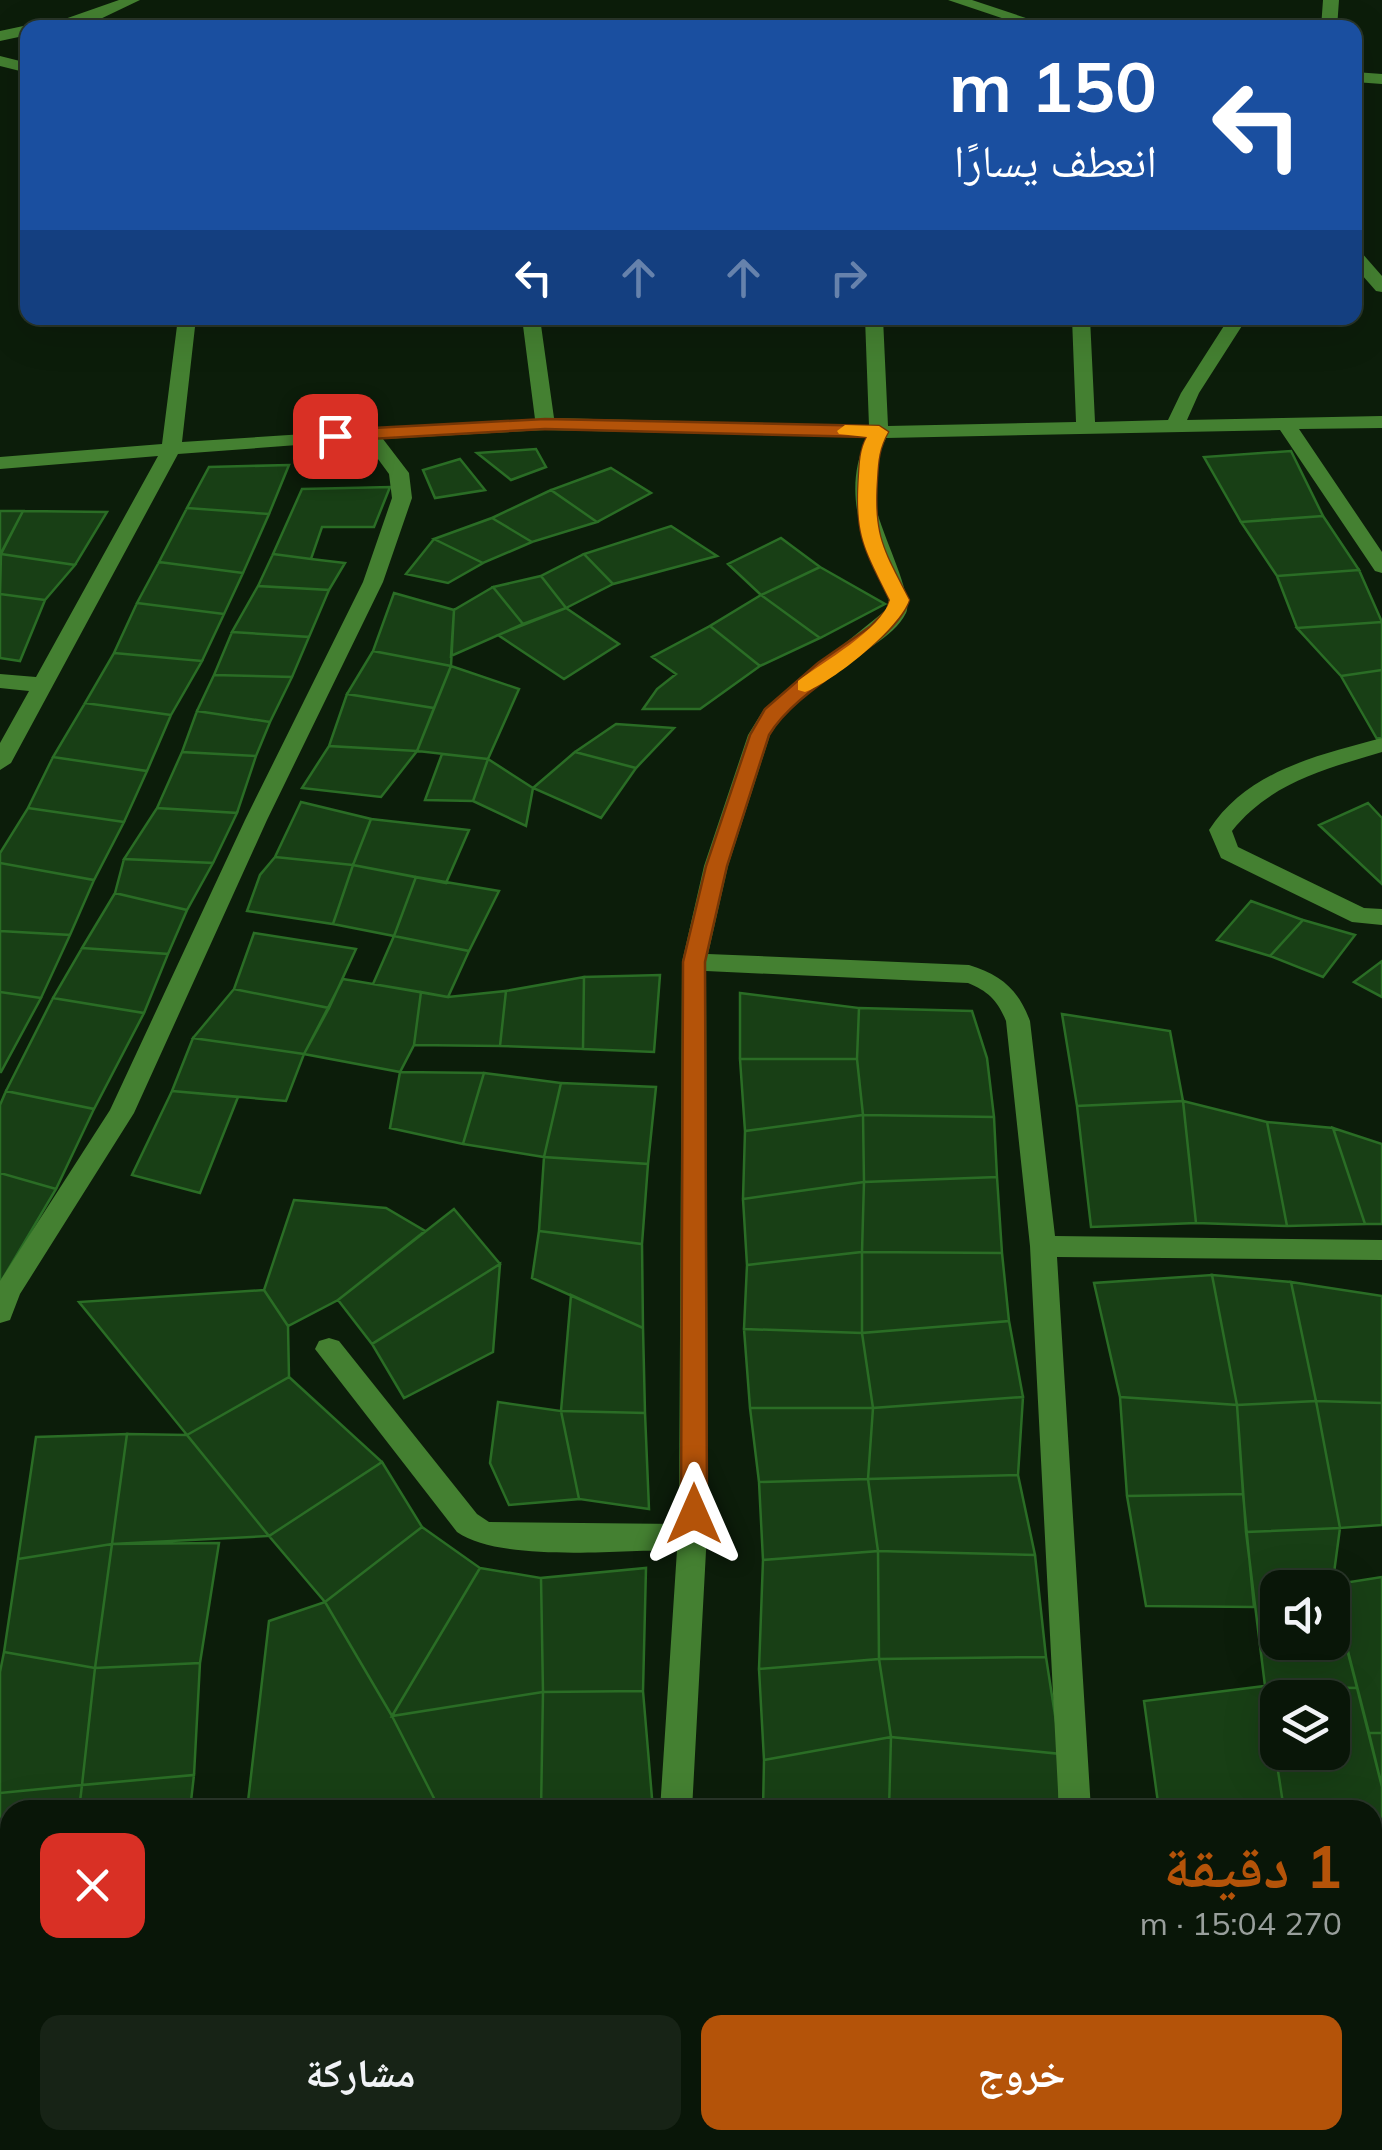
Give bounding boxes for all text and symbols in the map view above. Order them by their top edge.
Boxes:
text: 150 m [949,42,1157,130]
icon: left [1192,60,1322,190]
text: انعطف يسارًا [954,132,1157,188]
icon: left [506,250,561,305]
icon: ahead [611,250,666,305]
icon: ahead [716,250,771,305]
icon: right [821,250,876,305]
pin [293,394,378,479]
icon: arrive [308,409,363,464]
position arrow [642,1462,746,1566]
map controls [1260,1570,1350,1770]
button: sound [1260,1570,1350,1660]
button: layers [1260,1680,1350,1770]
text: 1 دقيقة [1164,1828,1342,1903]
button: close [40,1833,145,1938]
text: 270 m · 15:04 [1140,1903,1342,1943]
button: مشاركة [40,2015,681,2130]
button: خروج [701,2015,1342,2130]

